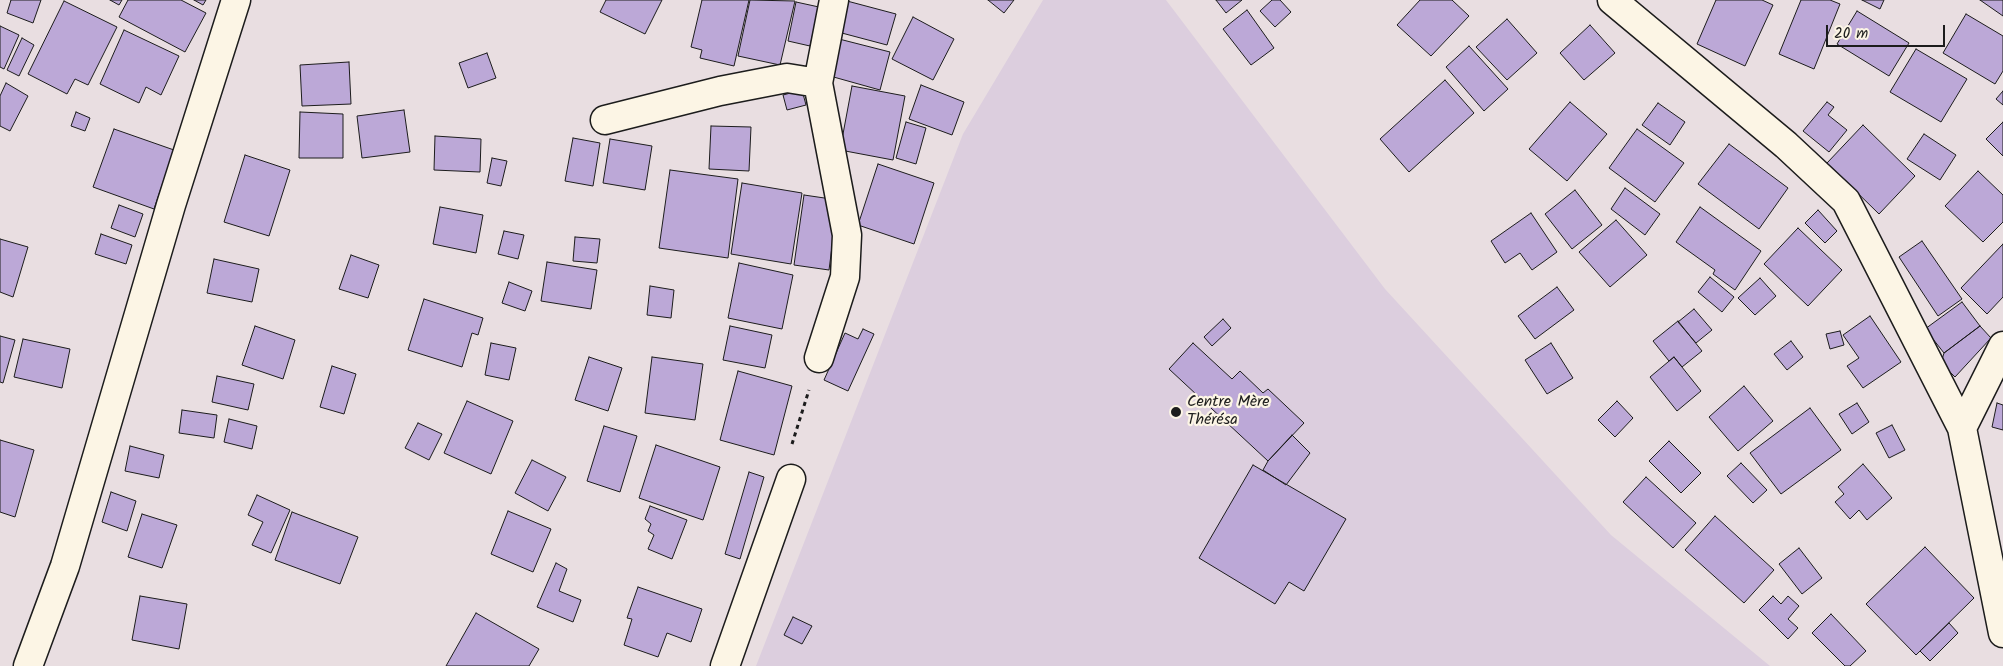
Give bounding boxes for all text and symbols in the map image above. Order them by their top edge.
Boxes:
scale bar [1828,15,1947,47]
text: 20 m [1834,22,1868,46]
place label: Centre Mère Thérésa [1187,393,1270,431]
marker: Centre Mère Thérésa [1169,405,1183,419]

